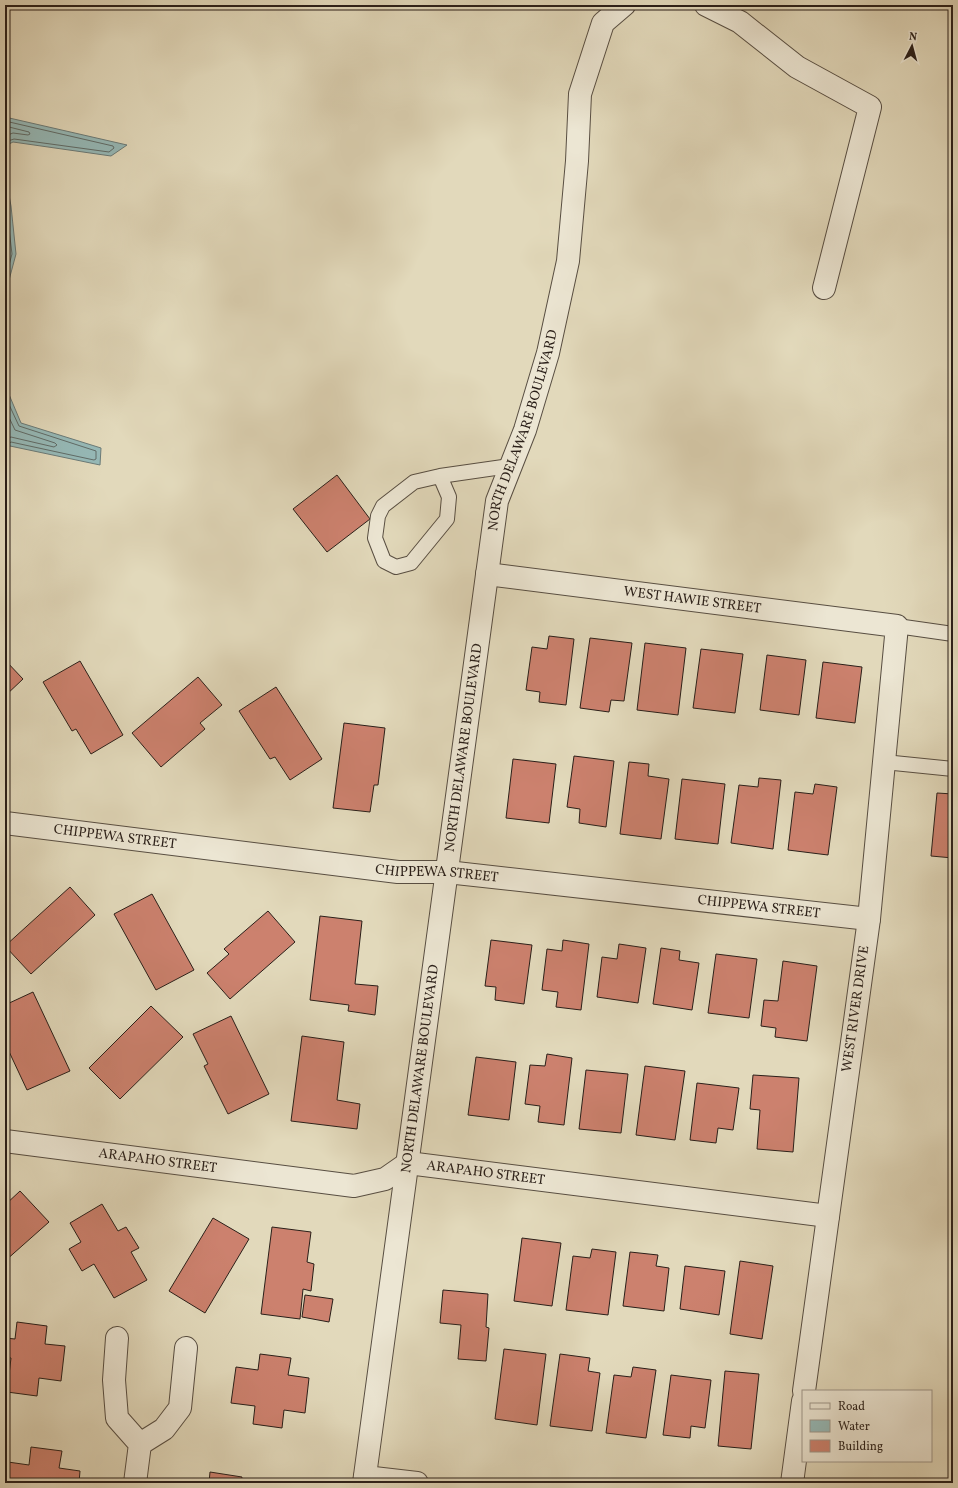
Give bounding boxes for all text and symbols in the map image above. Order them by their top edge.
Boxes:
north arrow [892,26,932,66]
text: N [908,30,918,45]
street label: NORTH DELAWARE BOULEVARD [484,328,562,532]
street label: WEST HAWIE STREET [622,582,762,618]
street label: NORTH DELAWARE BOULEVARD [440,642,487,853]
street label: CHIPPEWA STREET [53,820,178,854]
street label: CHIPPEWA STREET [374,860,500,887]
street label: CHIPPEWA STREET [697,890,822,923]
street label: WEST RIVER DRIVE [838,944,874,1074]
street label: NORTH DELAWARE BOULEVARD [397,963,444,1174]
street label: ARAPAHO STREET [97,1144,218,1178]
street label: ARAPAHO STREET [425,1156,546,1190]
legend [802,1390,932,1462]
text: Road [838,1399,865,1415]
text: Water [838,1419,870,1435]
text: Building [838,1439,883,1455]

